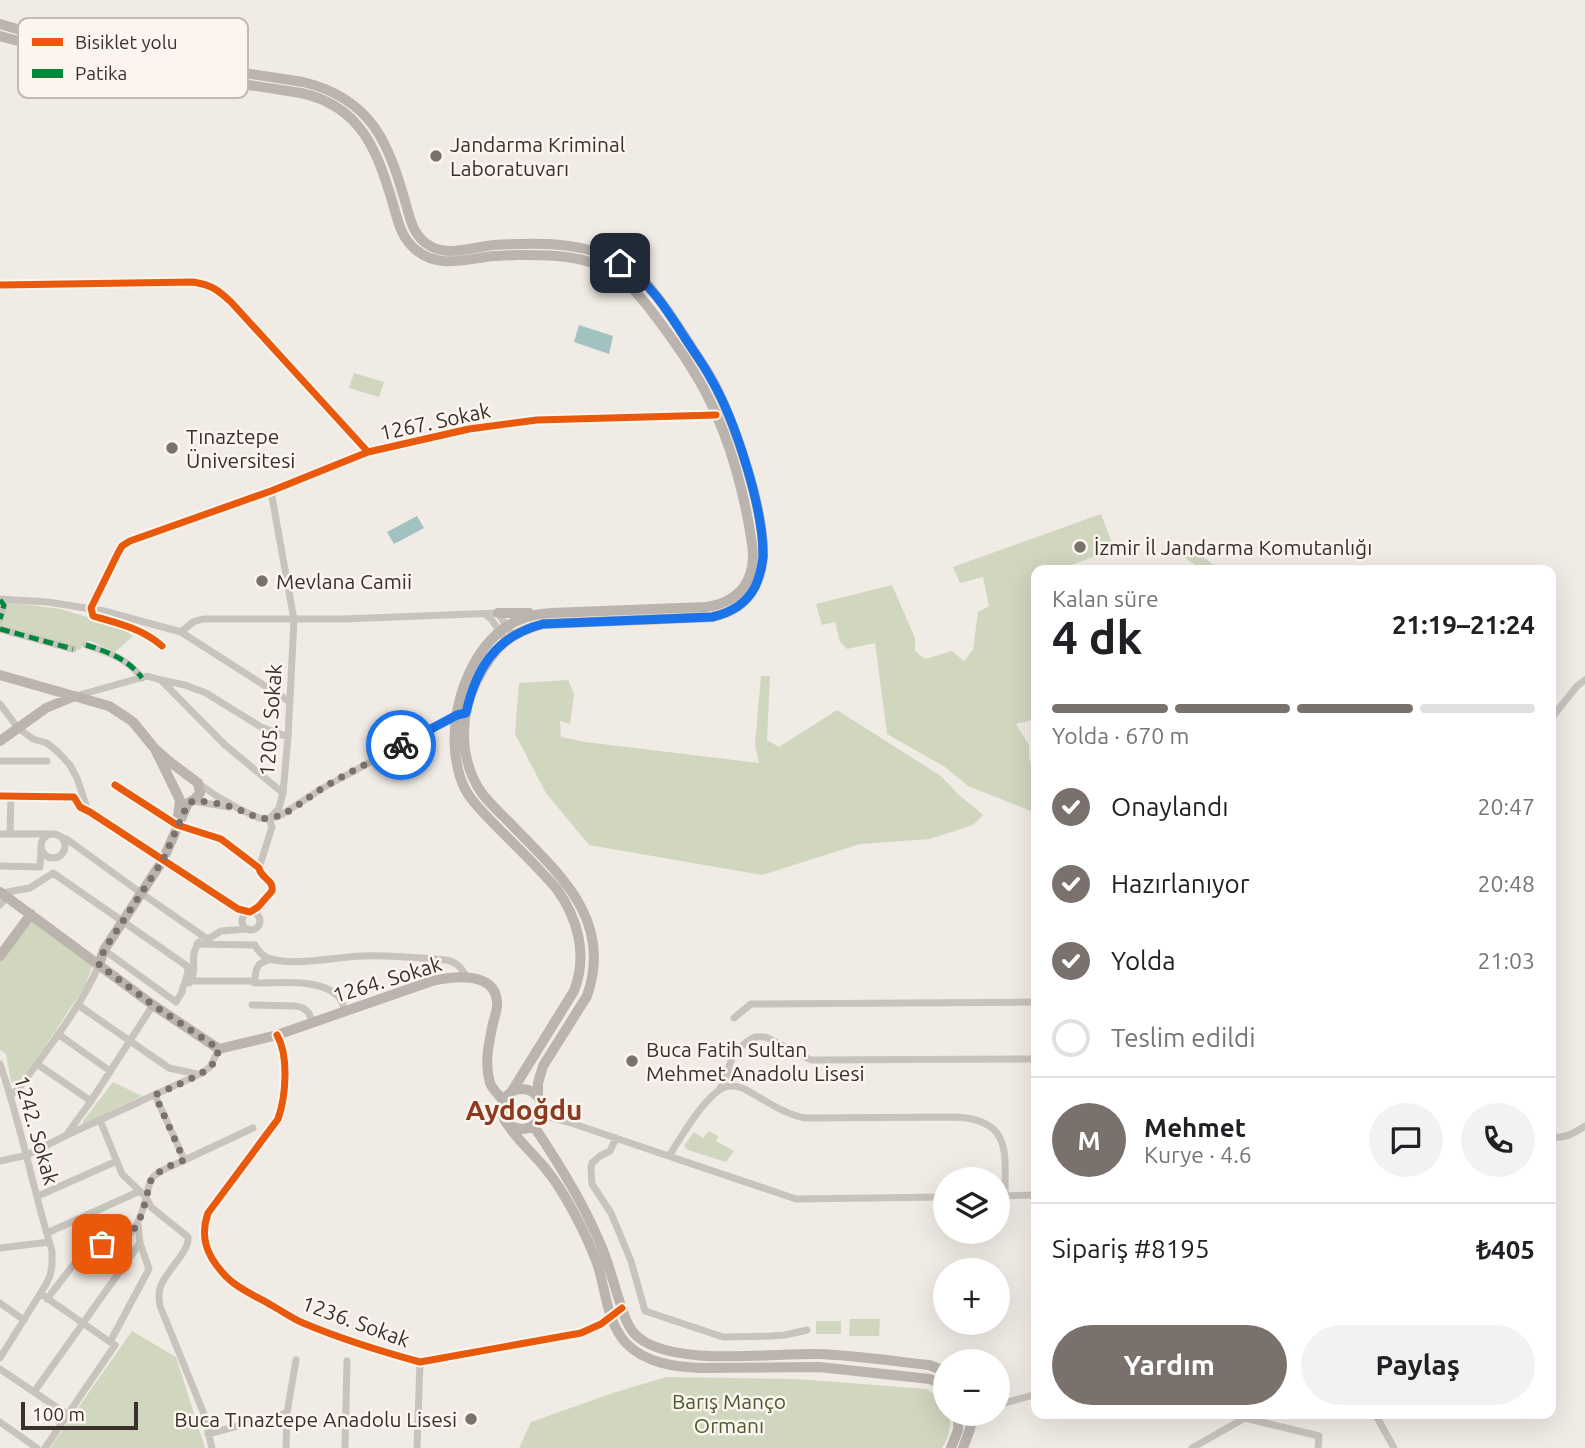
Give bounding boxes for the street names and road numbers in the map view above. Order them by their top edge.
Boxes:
street label: 1267. Sokak [377,397,493,444]
street label: 1205. Sokak [254,663,286,777]
street label: 1264. Sokak [330,951,445,1007]
street label: 1242. Sokak [10,1073,64,1188]
street label: 1236. Sokak [299,1290,413,1352]

